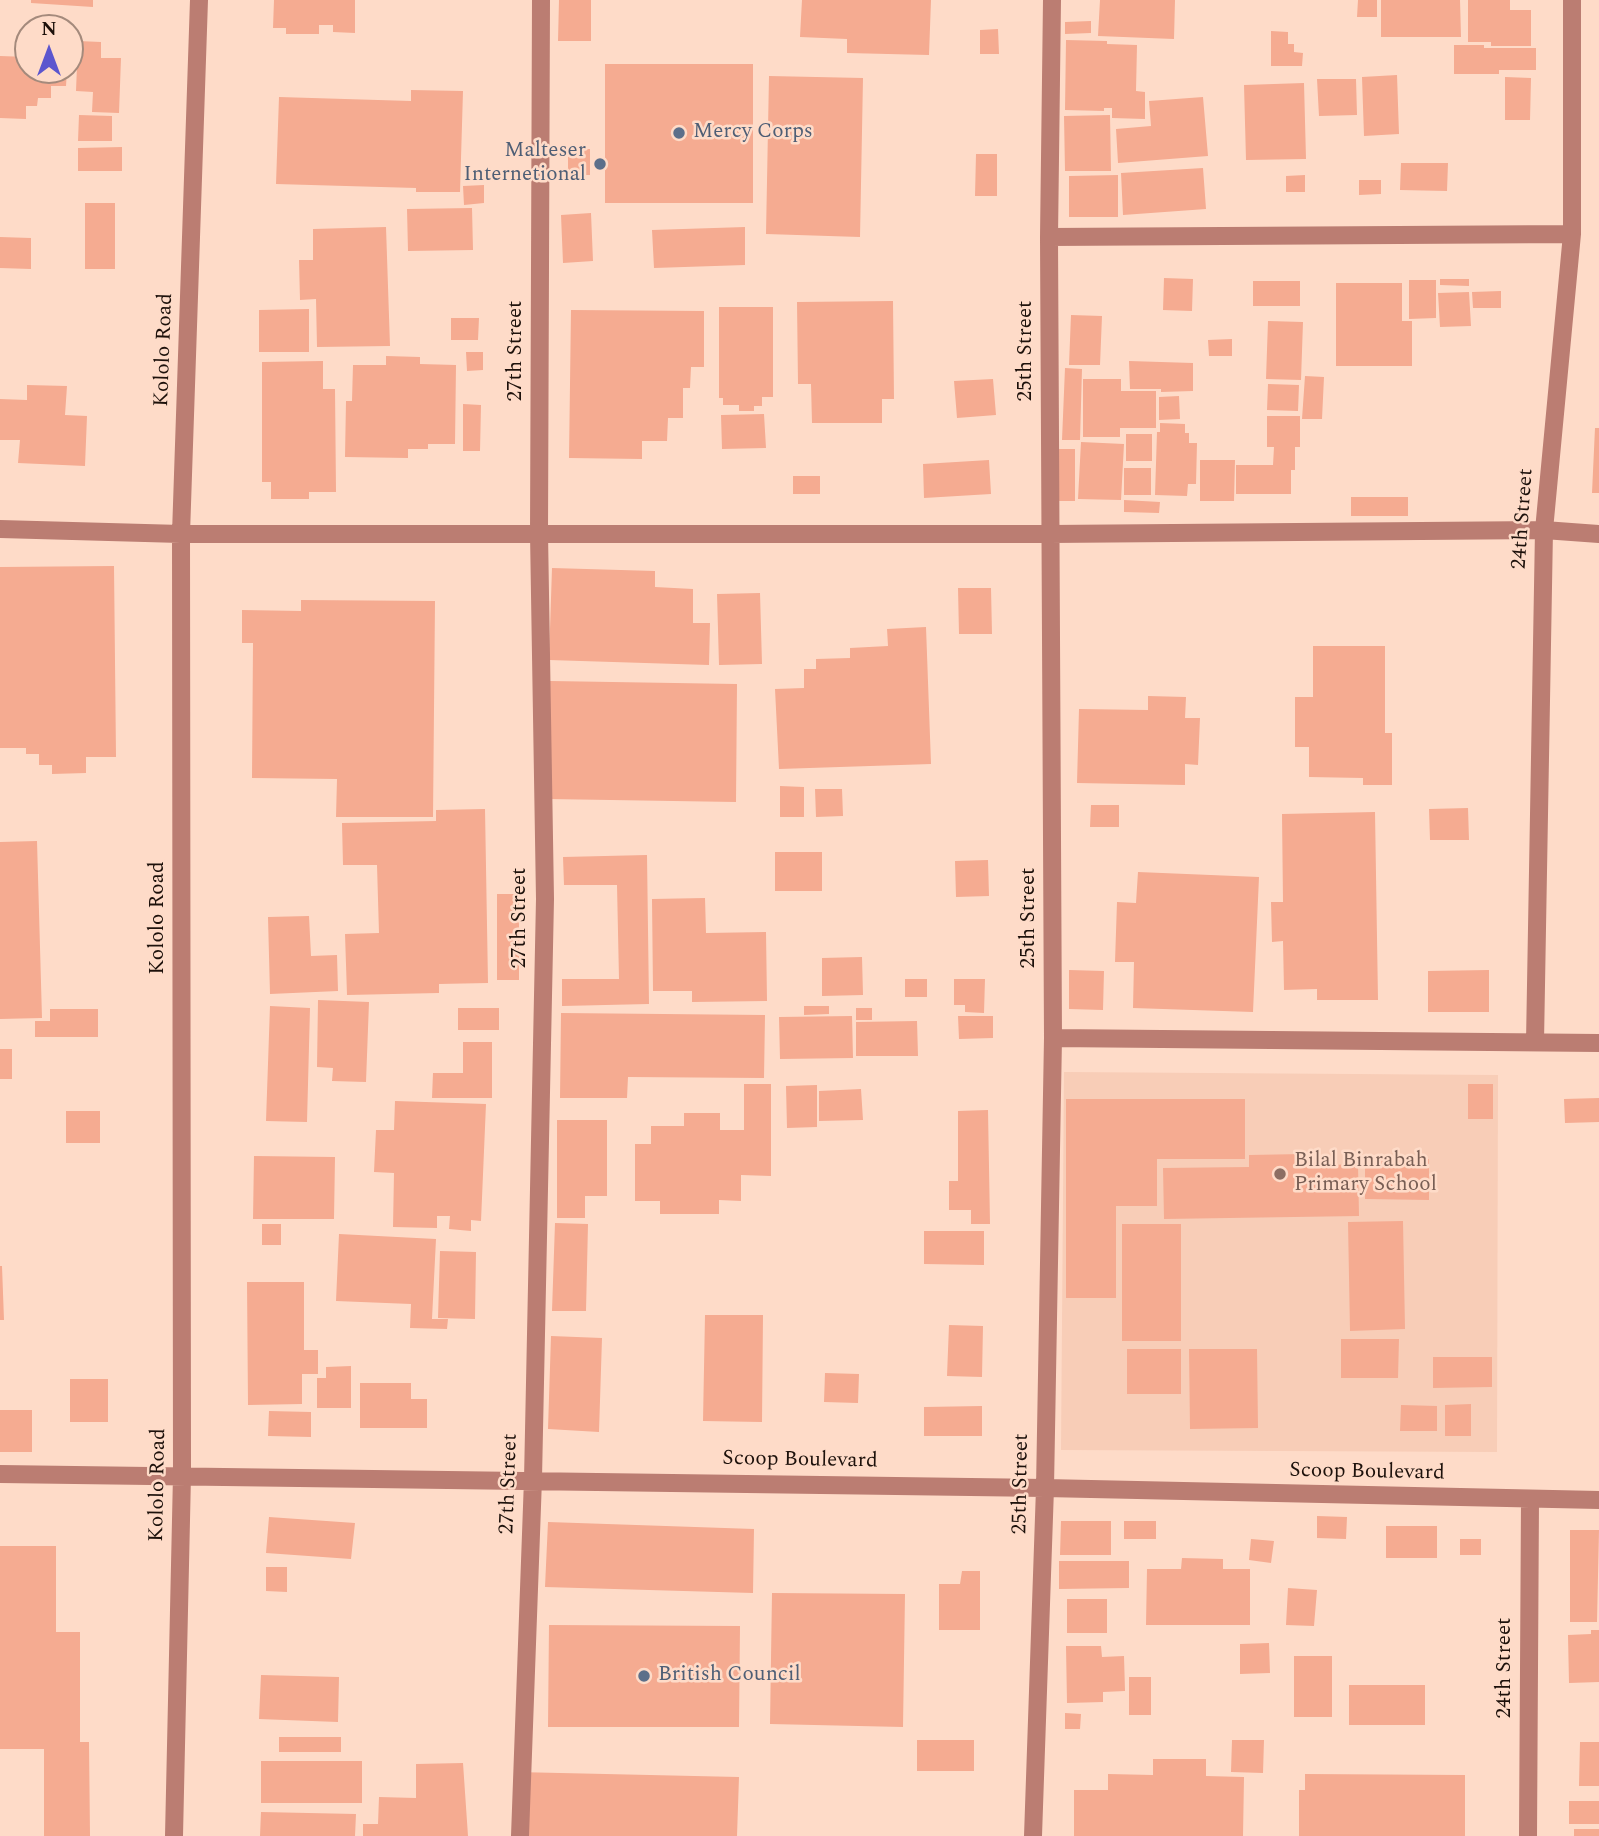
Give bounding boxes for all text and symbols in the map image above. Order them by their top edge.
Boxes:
north arrow [14,14,84,84]
text: N [41,15,57,44]
place label: Mercy Corps [693,120,813,146]
marker: Mercy Corps [671,125,687,141]
place label: Malteser Internetional [463,139,586,189]
marker: Malteser Internetional [592,156,608,172]
street label: Kololo Road [150,293,180,407]
street label: 27th Street [504,300,530,402]
street label: 25th Street [1014,300,1040,402]
street label: 24th Street [1508,468,1540,570]
street label: Kololo Road [146,861,172,975]
street label: 27th Street [508,867,534,969]
street label: 25th Street [1017,867,1043,969]
place label: Bilal Binrabah Primary School [1294,1149,1437,1199]
marker: Bilal Binrabah Primary School [1272,1166,1288,1182]
street label: Kololo Road [145,1428,173,1542]
street label: 27th Street [496,1433,524,1535]
street label: 25th Street [1009,1433,1035,1535]
street label: Scoop Boulevard [722,1447,878,1475]
street label: Scoop Boulevard [1289,1459,1445,1487]
street label: 24th Street [1493,1617,1519,1719]
place label: British Council [658,1663,801,1689]
marker: British Council [636,1668,652,1684]

